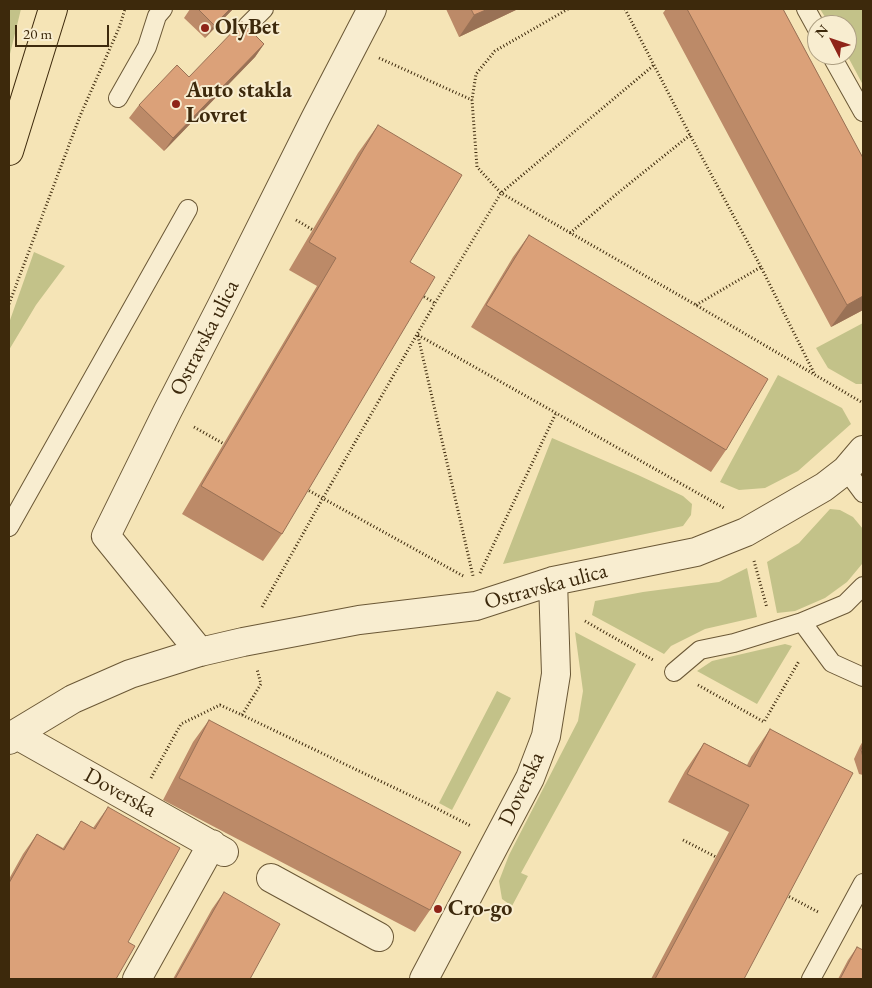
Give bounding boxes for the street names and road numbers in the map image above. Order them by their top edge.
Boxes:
street label: Ostravska ulica [165,276,245,400]
street label: Ostravska ulica [482,558,610,616]
street label: Doverska [493,748,551,830]
street label: Doverska [79,762,161,824]

